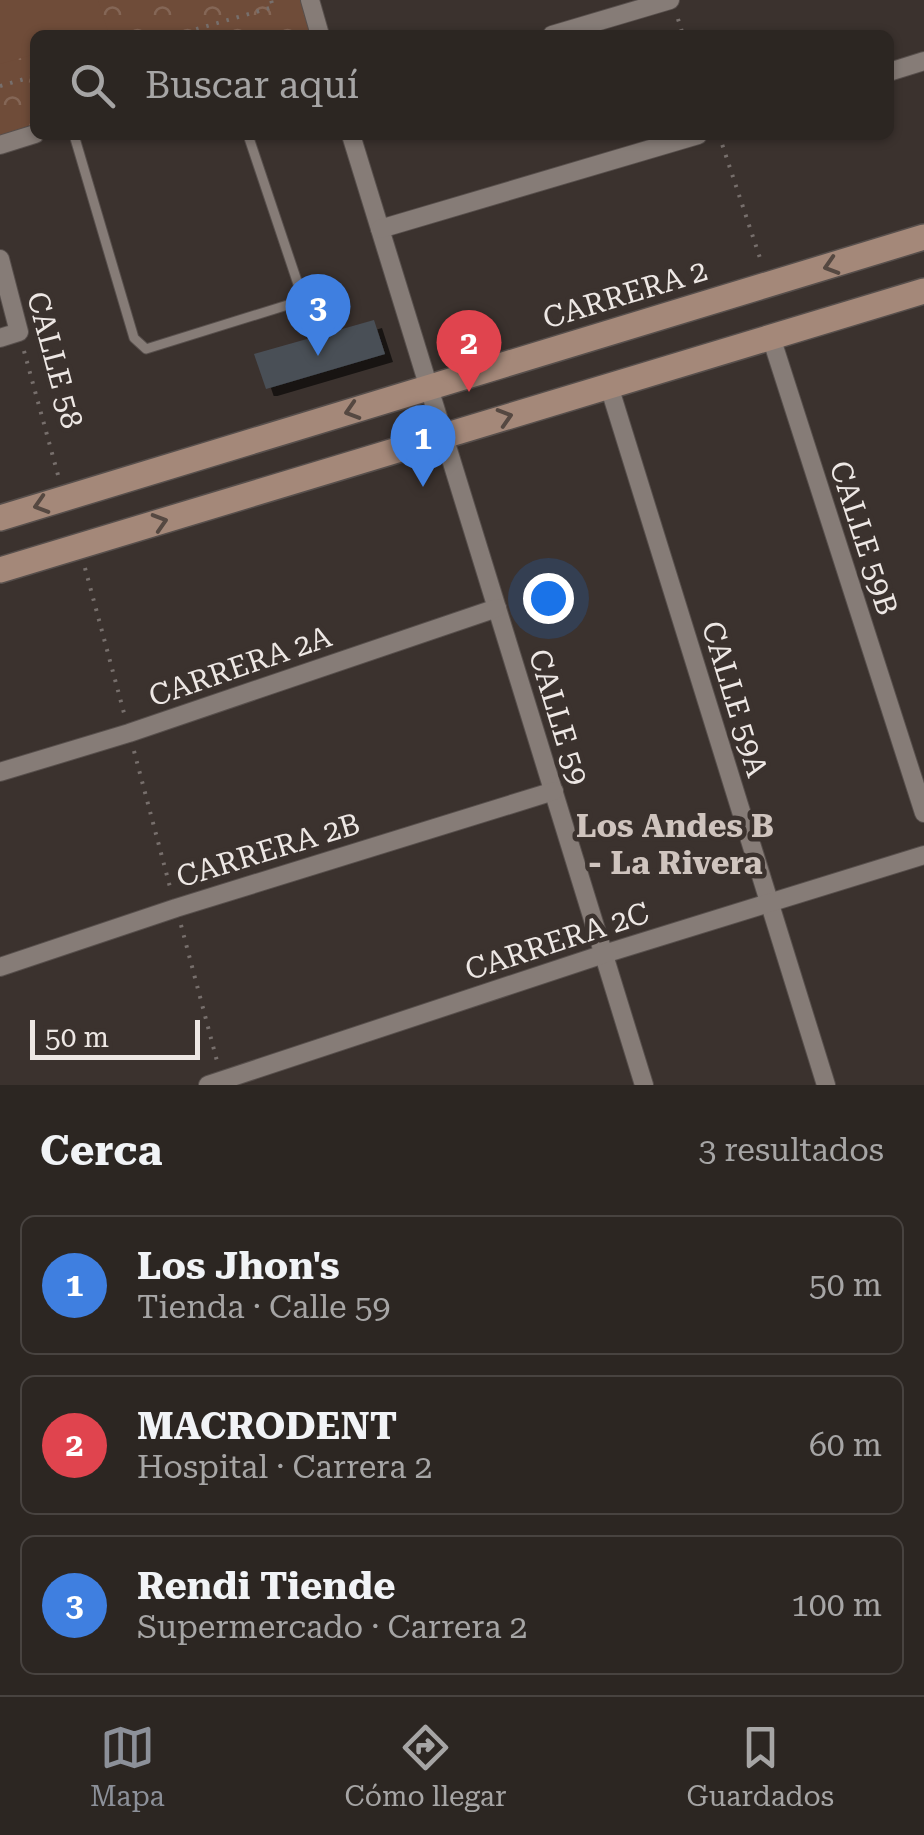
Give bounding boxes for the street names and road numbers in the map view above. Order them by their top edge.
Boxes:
street label: CARRERA 2 [539,252,711,336]
street label: CALLE 58 [20,288,90,432]
street label: CALLE 59B [823,456,905,620]
street label: CALLE 59A [695,617,775,781]
street label: CARRERA 2A [144,618,336,714]
street label: CALLE 59 [522,645,596,789]
street label: CARRERA 2B [172,805,364,895]
street label: CARRERA 2C [461,895,653,987]

